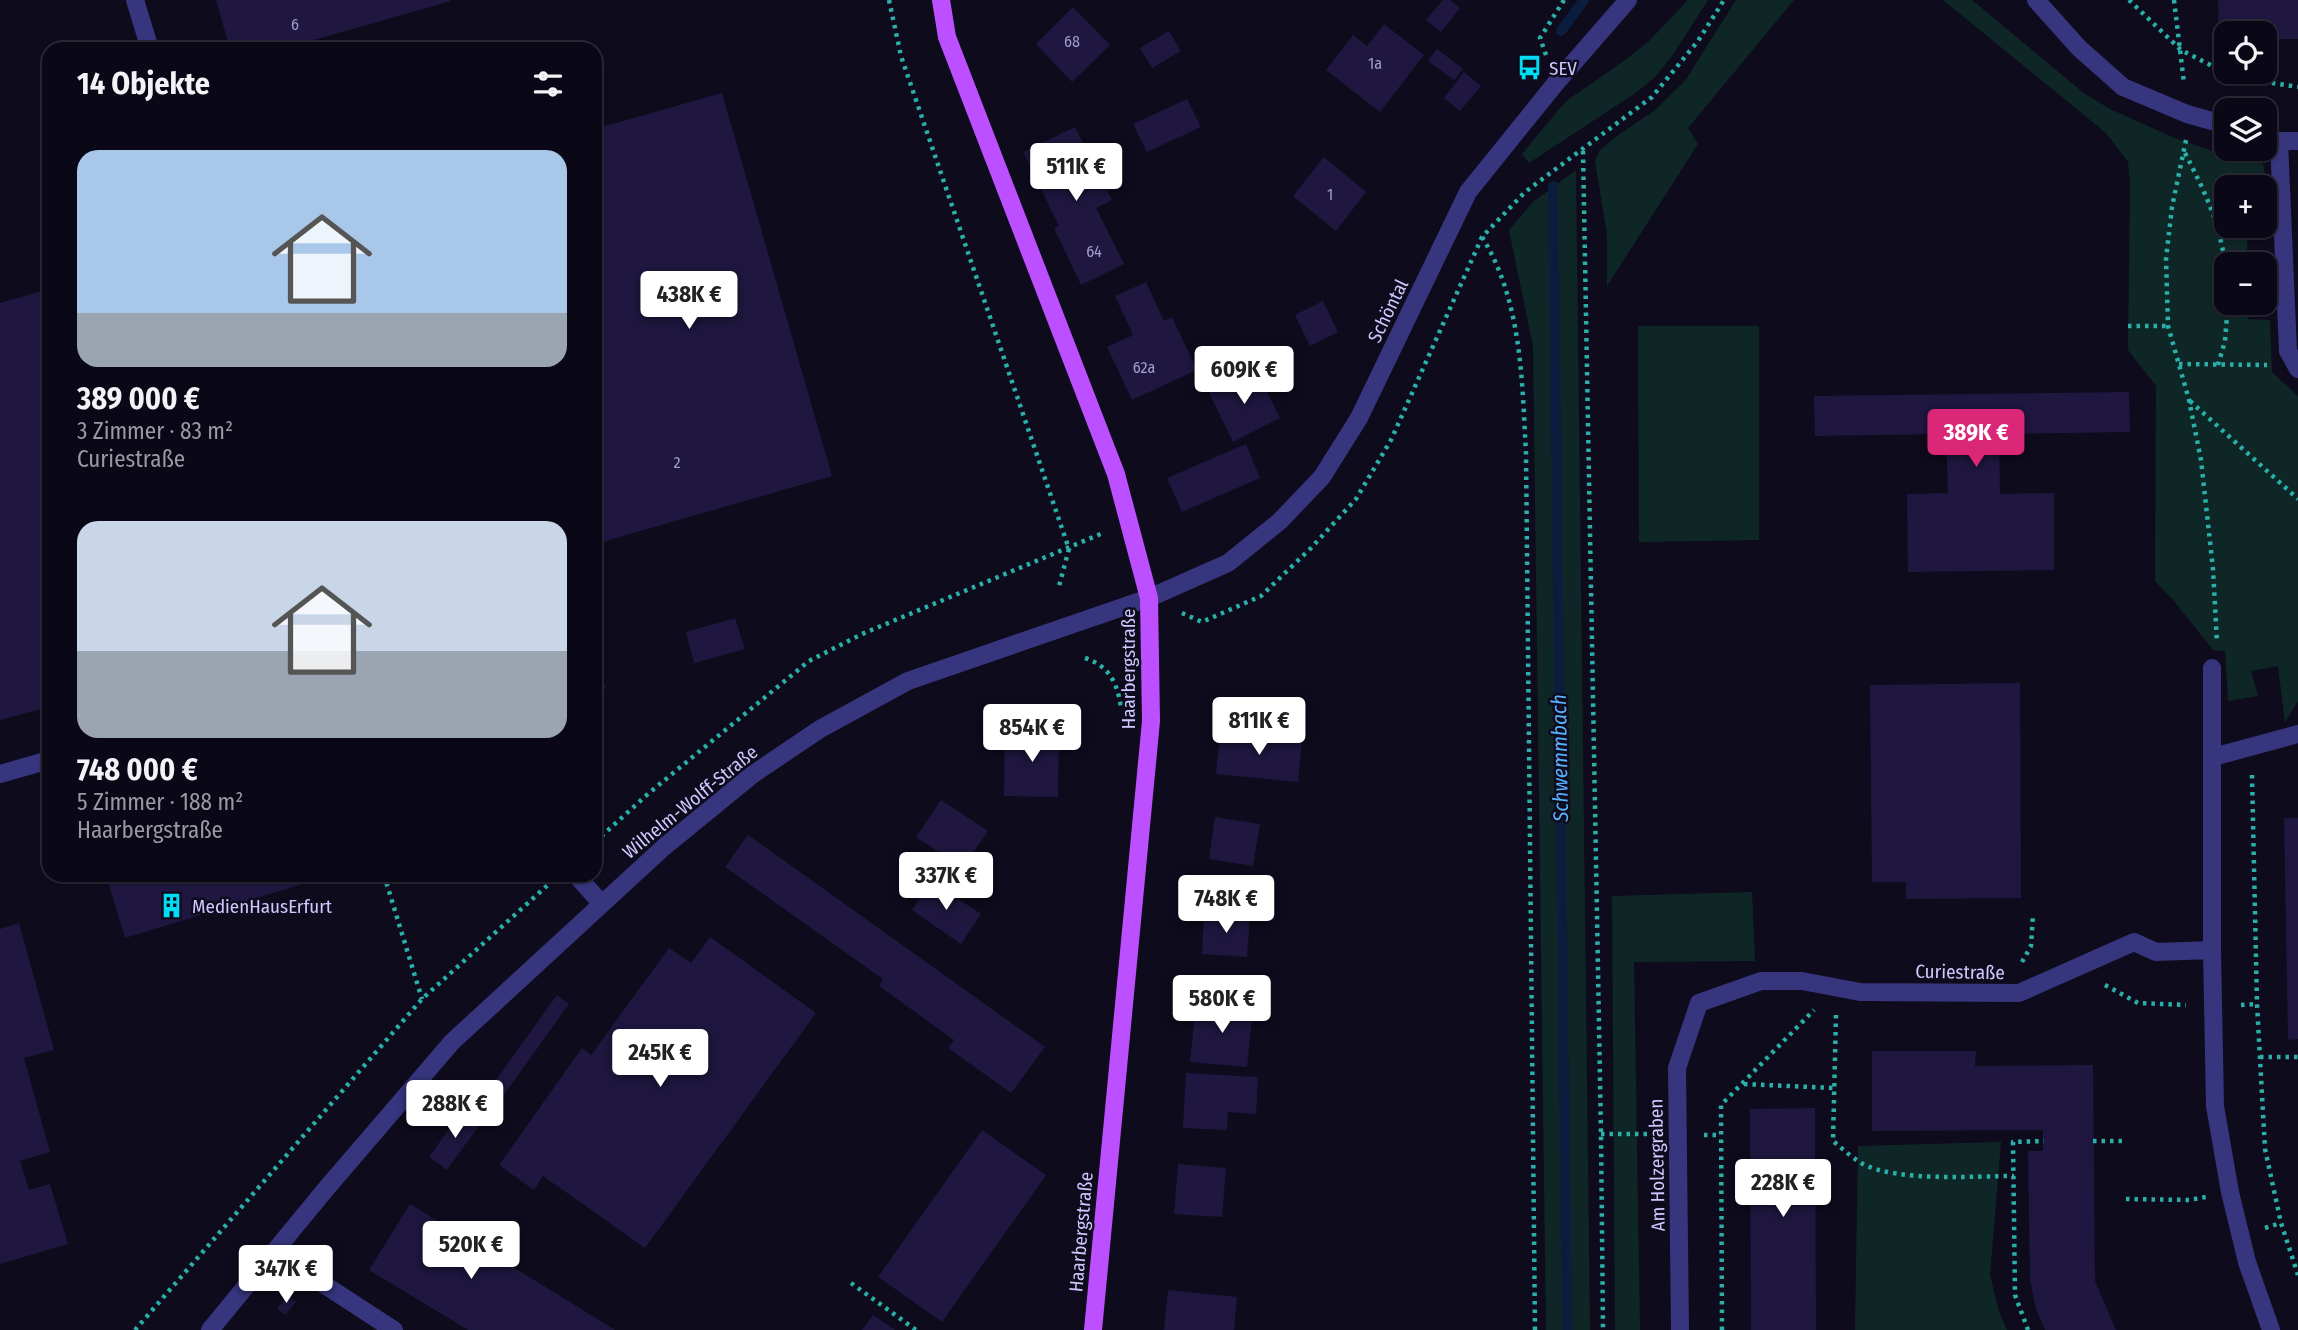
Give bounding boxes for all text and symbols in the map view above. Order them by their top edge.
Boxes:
house number: 6 [291,15,299,34]
map controls [2214,21,2277,315]
button: locate [2214,21,2277,84]
house number: 68 [1064,32,1080,51]
house number: 1a [1368,54,1382,73]
bus stop icon: SEV [1515,54,1543,82]
place label: SEV [1549,57,1577,80]
icon: filters [529,65,567,103]
text: 14 Objekte [77,66,210,102]
button: layers [2214,98,2277,161]
pin: 511K € [1019,144,1133,203]
text: 511K € [1046,152,1106,180]
button: + [2214,175,2277,238]
house number: 1 [1327,185,1333,204]
icon: home [259,196,385,322]
house number: 64 [1086,242,1102,261]
button: − [2214,252,2277,315]
pin: 438K € [632,272,746,331]
street label: Schöntal [1363,275,1413,347]
text: 438K € [656,280,722,308]
pin: 609K € [1187,346,1301,406]
text: 609K € [1211,355,1277,383]
house number: 62a [1133,358,1155,377]
text: 389 000 € [77,381,200,417]
pin: 389K € [1919,410,2033,469]
text: 3 Zimmer · 83 m² [77,417,233,445]
text: 389K € [1943,418,2009,446]
text: Curiestraße [77,445,185,473]
house number: 2 [673,453,681,472]
icon: home [259,567,385,693]
street label: Haarbergstraße [1117,609,1140,729]
water label: Schwemmbach [1546,694,1574,823]
pin: 811K € [1202,698,1316,757]
pin: 854K € [975,704,1089,764]
text: 811K € [1228,706,1290,734]
text: 854K € [999,713,1065,741]
street label: Wilhelm-Wolff-Straße [618,740,762,864]
text: 748 000 € [77,752,198,788]
text: 5 Zimmer · 188 m² [77,788,243,816]
text: Haarbergstraße [77,816,223,844]
pin: 337K € [889,852,1003,912]
text: 337K € [915,861,977,889]
pin: 748K € [1169,876,1283,935]
text: 748K € [1194,884,1258,912]
building icon: MedienHausErfurt [158,892,186,920]
place label: MedienHausErfurt [192,895,333,918]
street label: Curiestraße [1915,960,2005,984]
pin: 580K € [1165,976,1279,1035]
text: 580K € [1189,984,1255,1012]
pin: 245K € [603,1030,717,1089]
text: 245K € [628,1038,692,1066]
pin: 288K € [398,1080,512,1140]
text: 288K € [422,1089,488,1117]
street label: Am Holzergraben [1644,1098,1670,1232]
pin: 228K € [1726,1160,1840,1219]
text: 228K € [1751,1168,1815,1196]
street label: Haarbergstraße [1064,1171,1098,1293]
pin: 520K € [414,1222,528,1281]
text: 520K € [439,1230,503,1258]
pin: 347K € [229,1246,343,1305]
text: 347K € [255,1254,317,1282]

